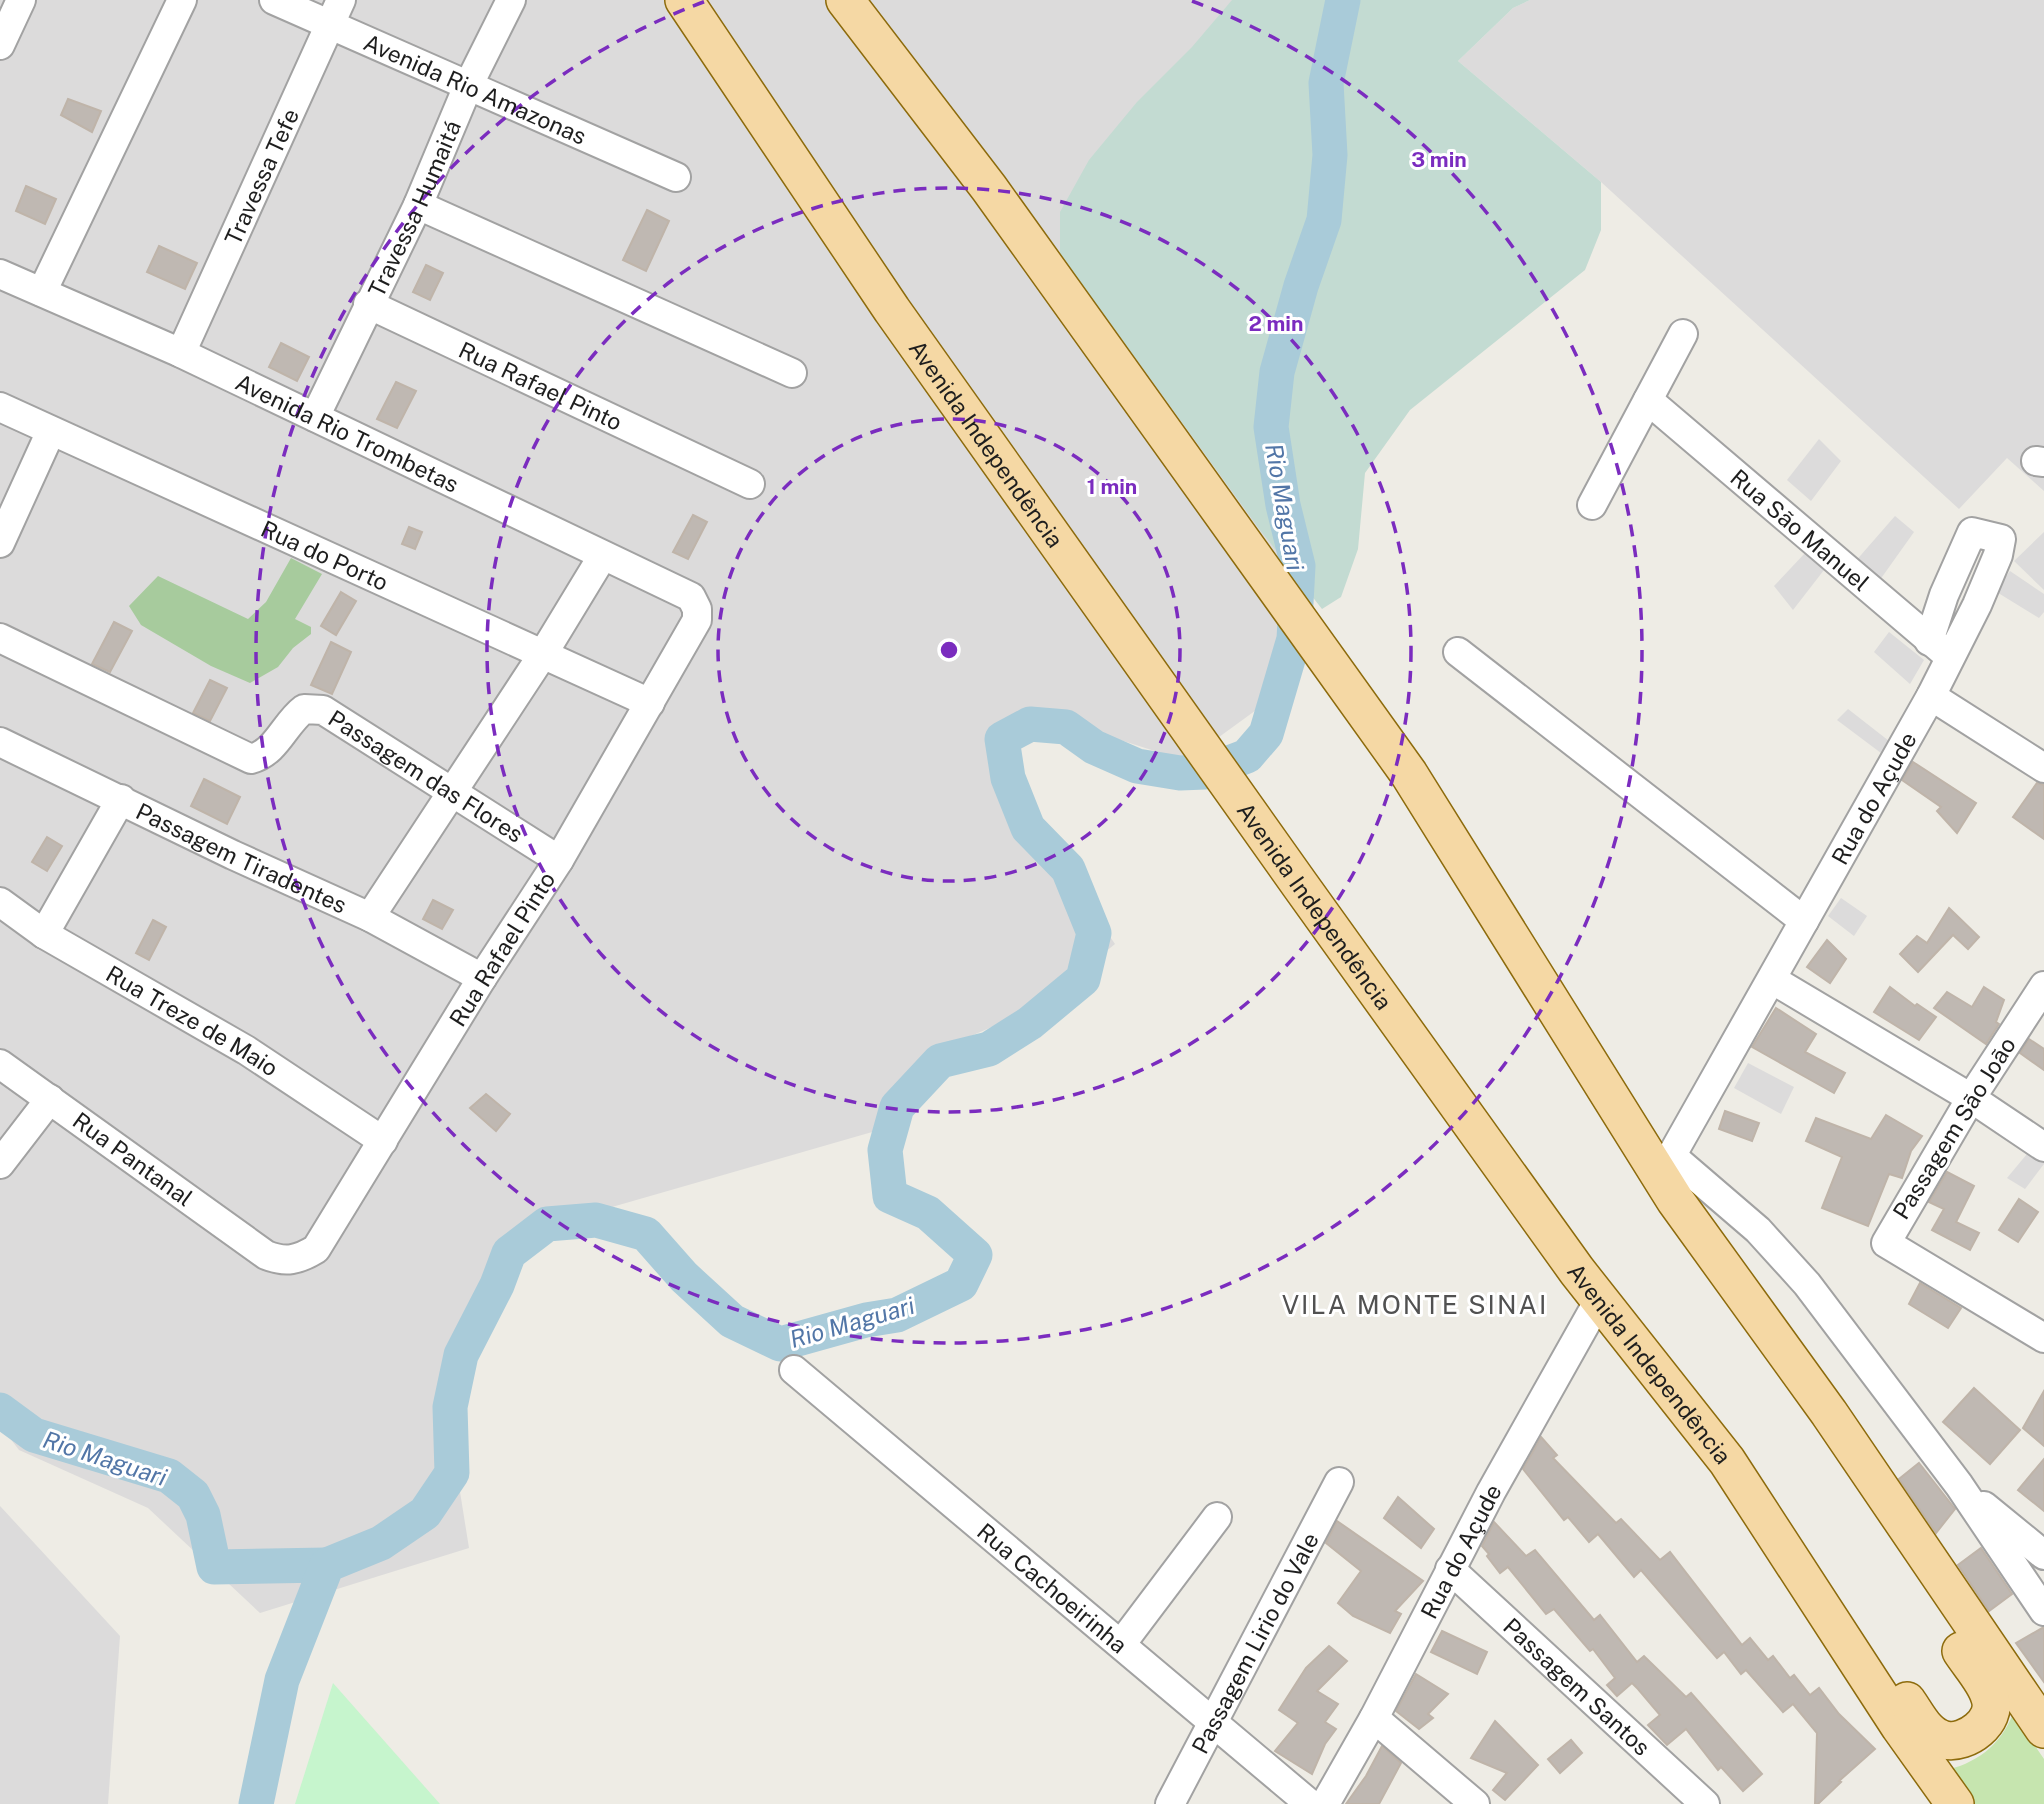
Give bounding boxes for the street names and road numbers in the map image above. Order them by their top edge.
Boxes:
street label: Avenida Rio Amazonas [360,28,591,149]
street label: Travessa Tefe [219,104,304,249]
street label: Travessa Humaitá [362,116,466,301]
street label: Rua Rafael Pinto [455,335,627,435]
street label: Avenida Independência [904,335,1069,552]
street label: Avenida Rio Trombetas [232,368,463,497]
street label: Rua São Manuel [1726,463,1875,596]
street label: Rua do Porto [257,514,393,596]
street label: Passagem das Flores [324,704,528,847]
street label: Rua do Açude [1825,727,1921,869]
street label: Passagem Tiradentes [132,797,351,918]
street label: Avenida Independência [1232,797,1398,1014]
street label: Rua Rafael Pinto [444,867,560,1031]
street label: Rua Treze de Maio [102,959,283,1081]
street label: Passagem São João [1887,1032,2021,1224]
street label: Rua Pantanal [68,1107,198,1211]
street label: Avenida Independência [1562,1258,1737,1469]
street label: Rua do Açude [1415,1479,1506,1623]
street label: Rua Cachoeirinha [972,1517,1133,1658]
street label: Passagem Lirio do Vale [1186,1528,1324,1758]
street label: Passagem Santos [1498,1612,1656,1760]

